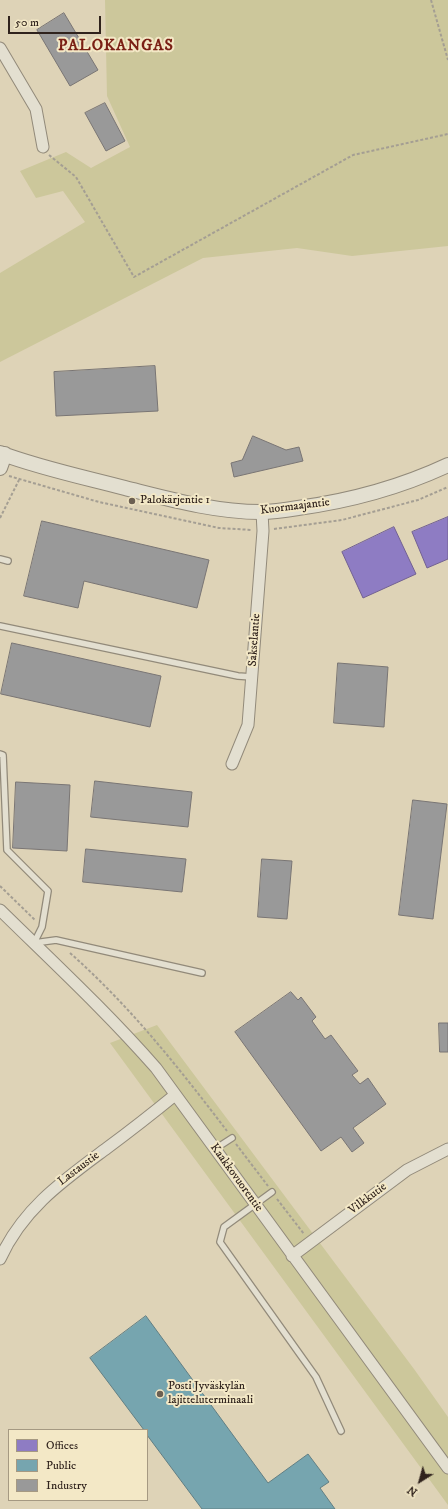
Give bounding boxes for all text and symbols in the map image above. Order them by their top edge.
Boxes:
scale bar [10,8,103,34]
text: 50 m [15,15,39,30]
district label: PALOKANGAS [58,37,174,57]
place label: Palokärjentie 1 [140,494,210,508]
marker: Palokärjentie 1 [127,496,137,506]
street label: Kuormaajantie [260,496,330,518]
street label: Sakselantie [246,613,264,667]
street label: Kaakkovuorentie [206,1141,266,1215]
street label: Lastaustie [55,1149,103,1189]
street label: Vilkkutie [346,1180,390,1218]
place label: Posti Jyväskylän lajitteluterminaali [168,1380,253,1408]
marker: Posti Jyväskylän lajitteluterminaali [155,1389,165,1399]
legend [8,1429,148,1501]
text: Offices [46,1438,78,1453]
text: Public [46,1458,76,1473]
north arrow [400,1461,440,1501]
text: Industry [46,1478,87,1493]
text: N [405,1482,421,1499]

